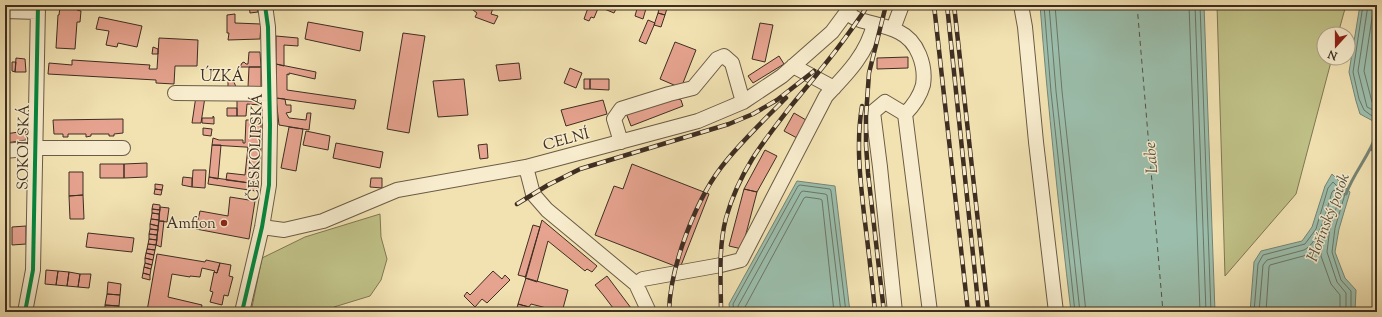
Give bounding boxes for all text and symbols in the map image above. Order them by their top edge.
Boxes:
north arrow [1316,26,1356,66]
text: N [1326,45,1341,64]
street label: ÚZKÁ [200,65,244,88]
street label: ČESKOLIPSKÁ [243,93,269,201]
street label: SOKOLSKÁ [12,104,36,190]
street label: CELNÍ [541,123,592,157]
water label: Labe [1140,141,1165,175]
water label: Hořínský potok [1302,170,1357,265]
place label: Amfion [166,214,216,235]
marker: Amfion [219,218,229,228]

